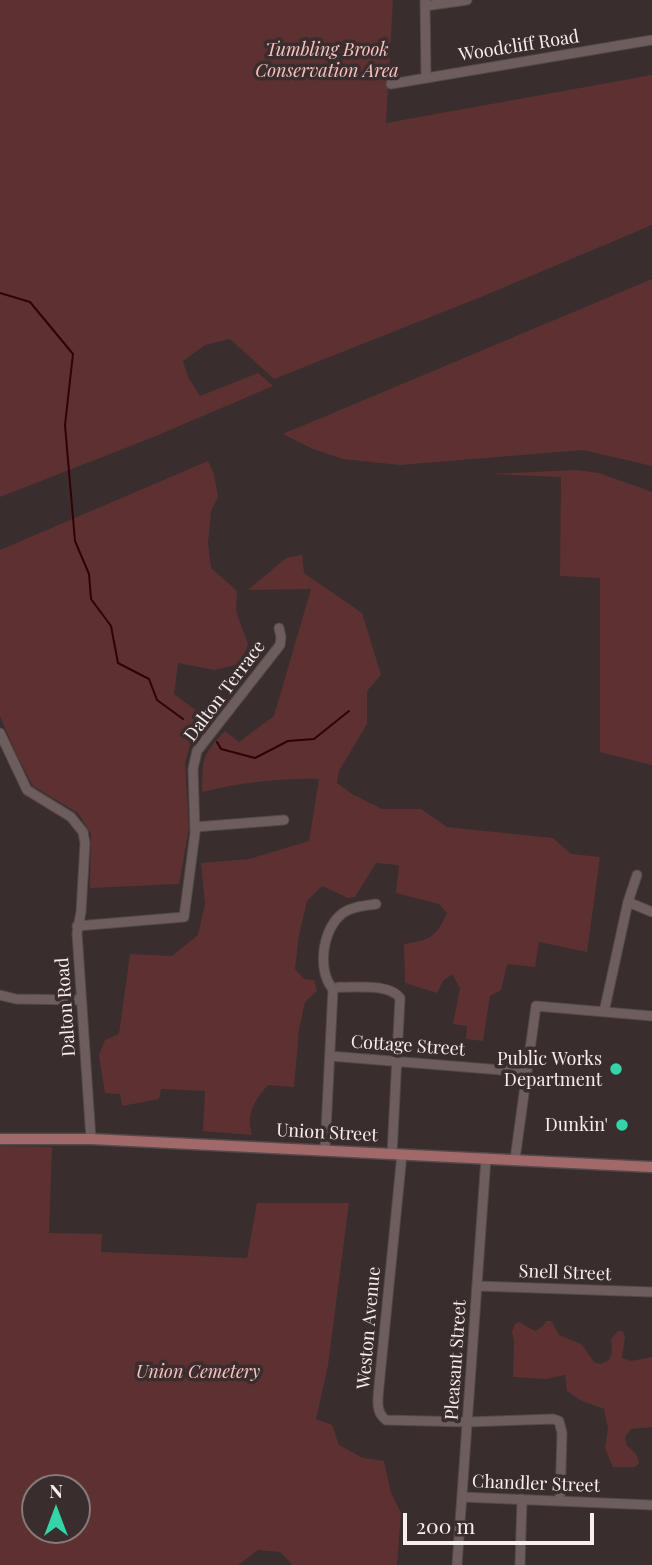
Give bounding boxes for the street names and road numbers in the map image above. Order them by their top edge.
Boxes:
street label: Woodcliff Road [457,26,581,66]
street label: Dalton Terrace [180,636,270,746]
street label: Dalton Road [52,957,80,1057]
street label: Cottage Street [350,1031,466,1061]
street label: Union Street [276,1120,378,1146]
street label: Snell Street [518,1261,612,1285]
street label: Weston Avenue [353,1266,385,1390]
street label: Pleasant Street [441,1299,471,1421]
street label: Chandler Street [472,1471,600,1497]

